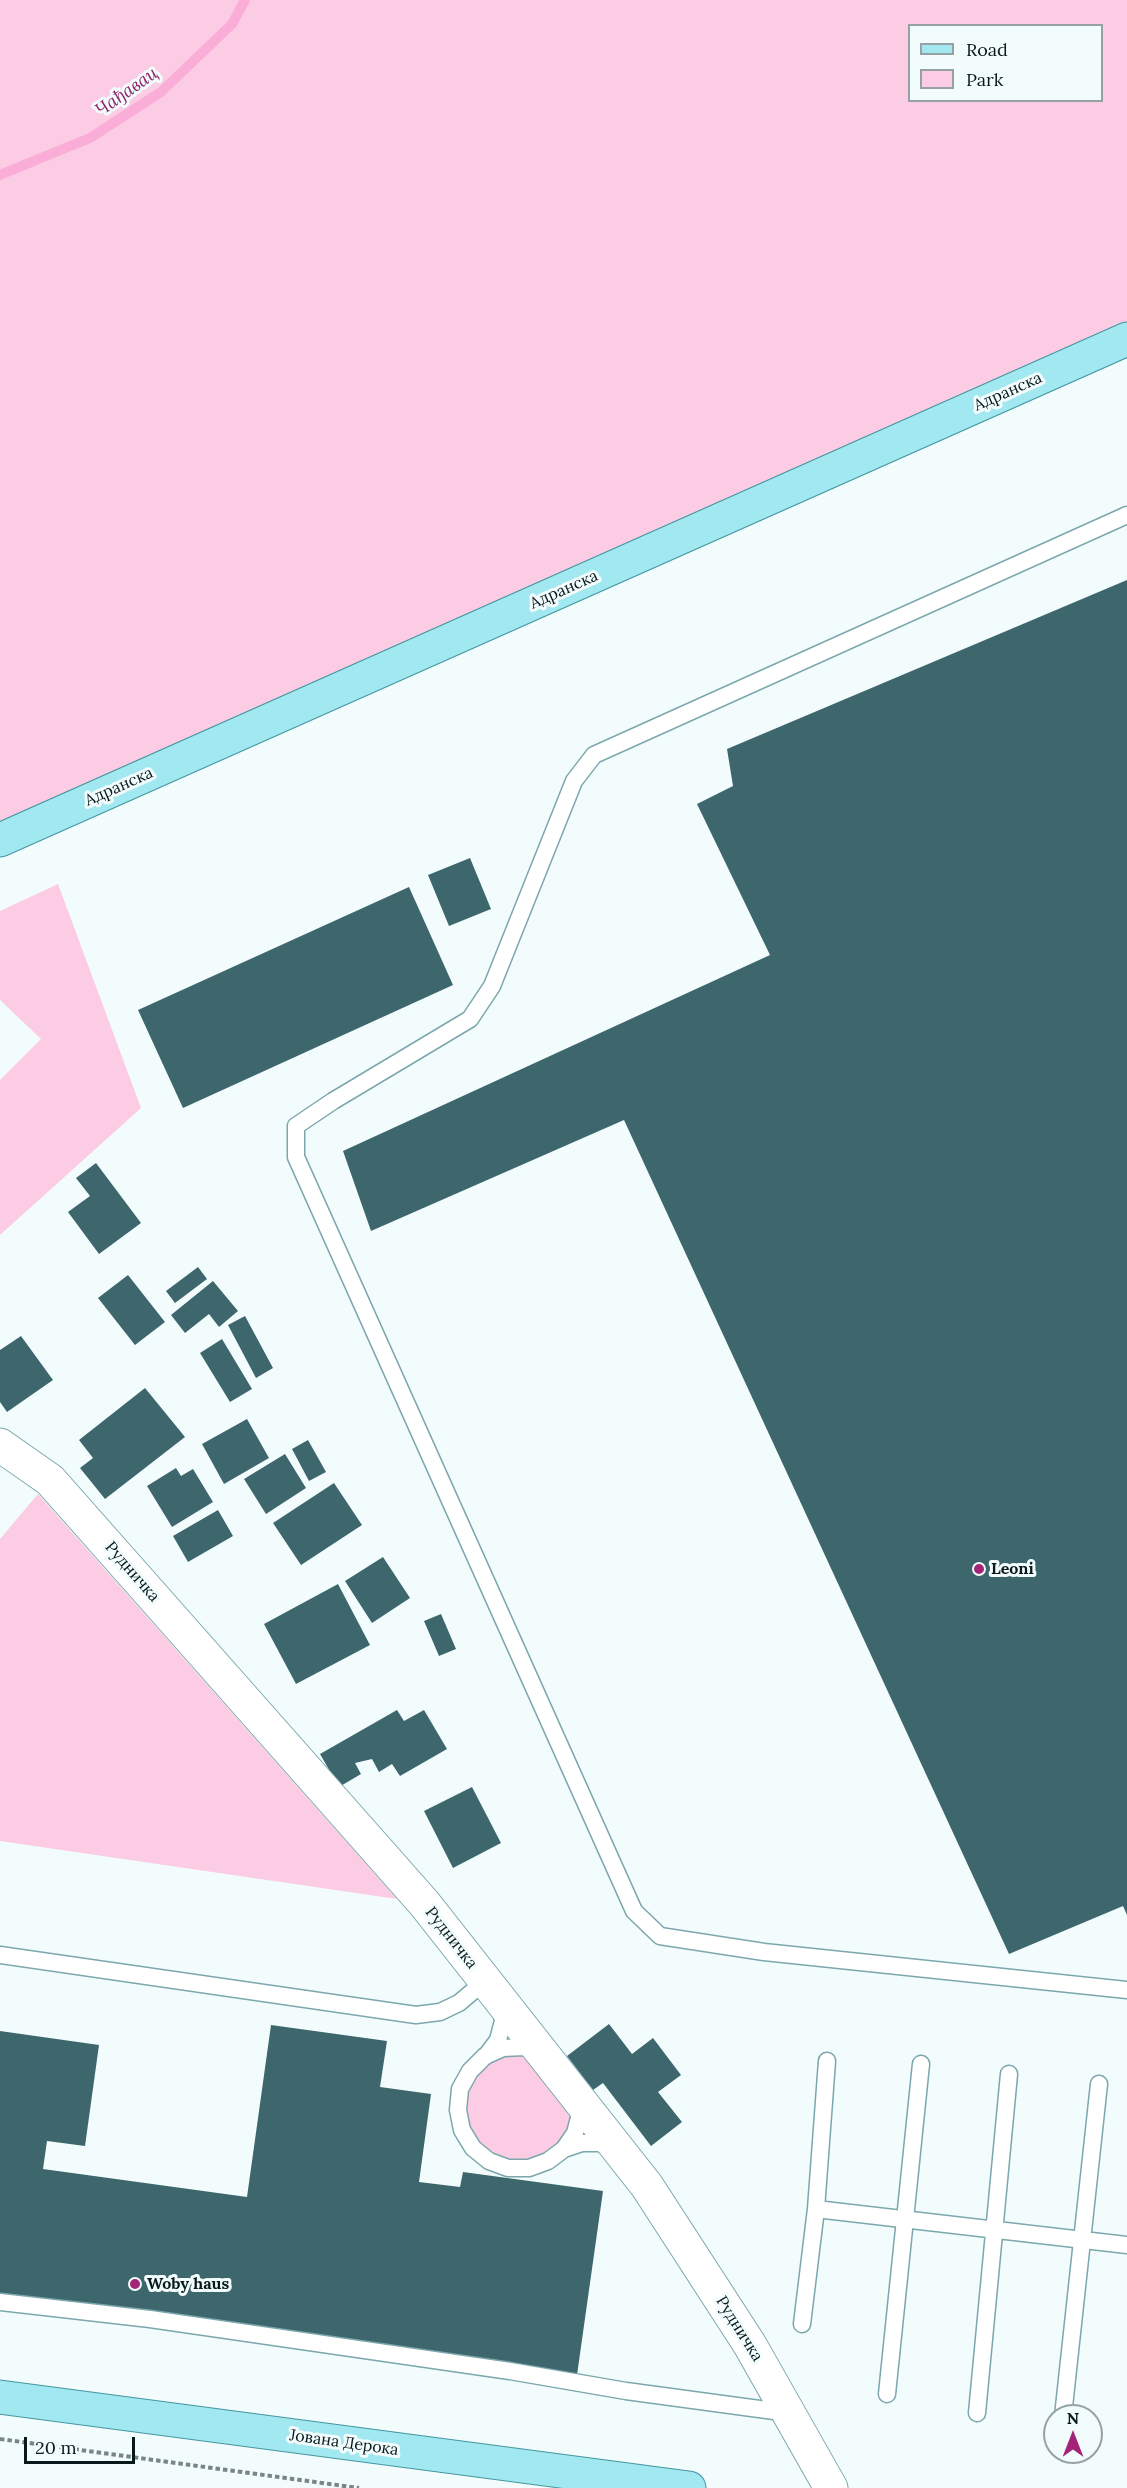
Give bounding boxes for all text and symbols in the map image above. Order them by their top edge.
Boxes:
legend [908,24,1103,102]
text: Road [966,38,1008,61]
water label: Чађавац [92,63,162,121]
text: Park [966,68,1003,91]
street label: Адранска [971,368,1045,416]
street label: Адранска [527,566,601,614]
street label: Адранска [82,763,156,811]
street label: Рудничка [101,1538,163,1606]
place label: Leoni [991,1559,1034,1579]
marker: Leoni [972,1562,986,1576]
street label: Рудничка [421,1903,481,1973]
place label: Woby haus [147,2274,229,2294]
marker: Woby haus [128,2277,142,2291]
street label: Рудничка [711,2293,767,2365]
north arrow [1043,2404,1103,2464]
text: N [1067,2408,1079,2428]
scale bar [27,2425,138,2463]
street label: Јована Дерока [288,2426,400,2460]
text: 20 m [35,2436,77,2459]

